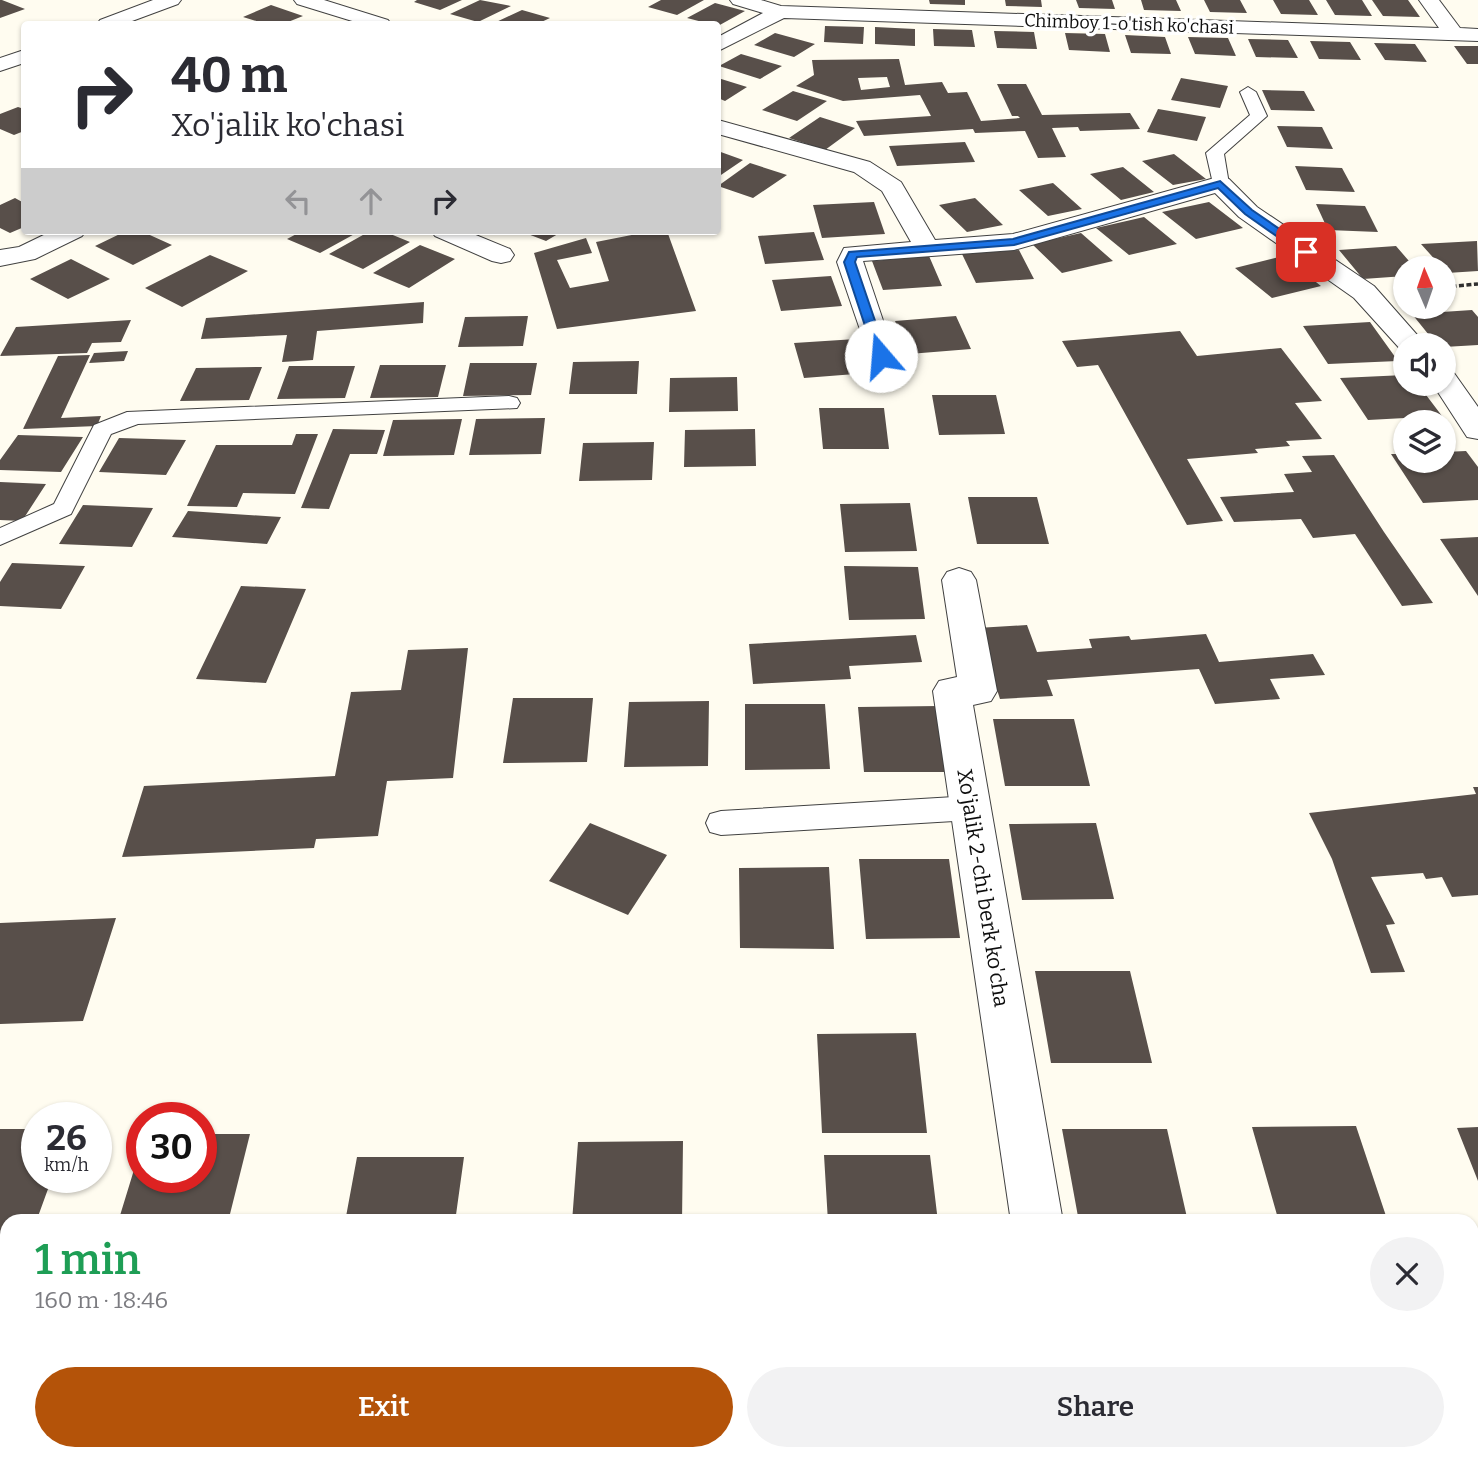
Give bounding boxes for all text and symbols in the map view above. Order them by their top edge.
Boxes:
street label: Chimboy 1-o'tish ko'chasi [1024,9,1234,39]
text: 40 m [171,46,288,105]
icon: right [56,49,147,140]
text: Xo'jalik ko'chasi [171,106,405,144]
icon: left [279,182,317,220]
icon: ahead [352,182,390,220]
icon: right [425,182,463,220]
pin [1276,222,1336,282]
icon: arrive [1287,233,1325,271]
north arrow [1393,256,1456,318]
map controls [1393,256,1456,473]
position arrow [844,319,918,393]
button: sound [1393,333,1456,396]
button: layers [1393,410,1456,473]
street label: Xo'jalik 2-chi berk ko'cha [951,767,1015,1009]
speed limit sign: 30 [126,1102,217,1193]
text: 26 [46,1117,87,1159]
text: km/h [44,1154,89,1176]
text: 1 min [35,1235,141,1285]
button: close [1370,1237,1444,1311]
text: 160 m · 18:46 [35,1286,168,1314]
button: Exit [35,1367,733,1447]
button: Share [747,1367,1444,1447]

